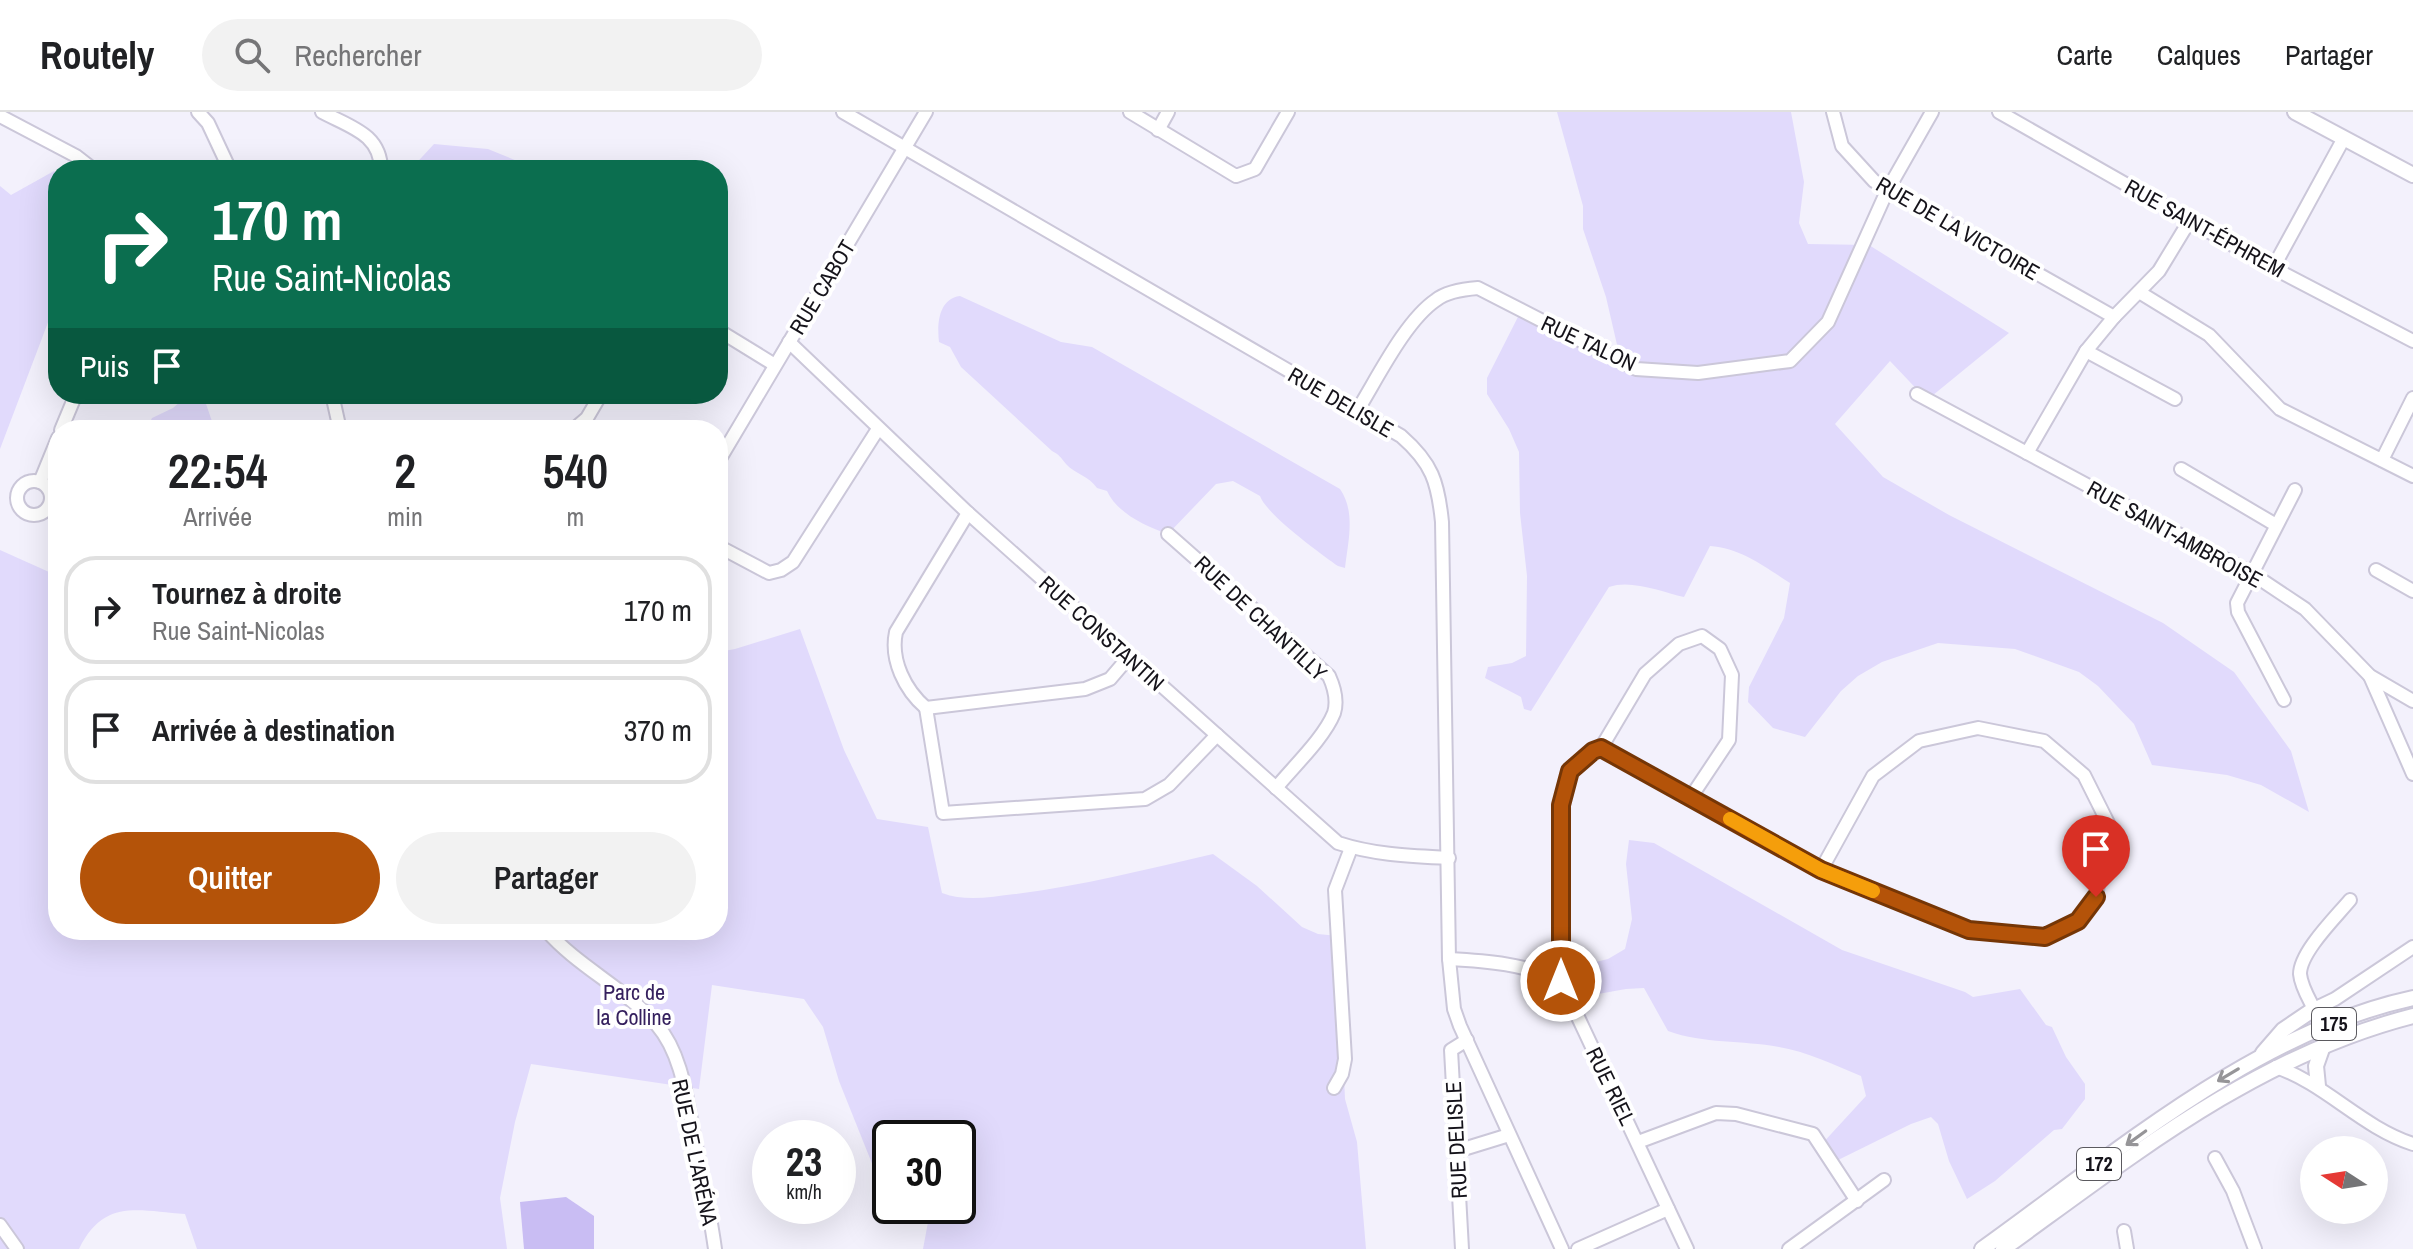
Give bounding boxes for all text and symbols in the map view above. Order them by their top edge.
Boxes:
search box [202,19,762,91]
text: Routely [40,30,154,81]
icon: search [230,33,274,77]
text: Rechercher [294,35,421,75]
text: Carte [2057,36,2113,74]
text: Calques [2157,36,2241,74]
text: Partager [2285,36,2373,74]
street label: RUE DE LA VICTOIRE [1871,169,2045,287]
street label: RUE SAINT-ÉPHREM [2120,172,2290,284]
text: 170 m [212,182,342,257]
icon: right [80,192,184,296]
street label: RUE CABOT [782,234,862,340]
text: Rue Saint-Nicolas [212,254,452,302]
street label: RUE TALON [1537,308,1641,378]
icon: arrive [145,344,189,388]
text: Puis [80,346,129,386]
street label: RUE DELISLE [1283,360,1399,444]
text: 22:54 [168,438,268,503]
text: 2 [394,438,416,503]
text: 540 [543,438,608,503]
street label: RUE SAINT-AMBROISE [2082,473,2268,595]
text: Arrivée [183,499,252,534]
text: min [387,499,423,534]
text: m [567,499,584,534]
street label: RUE DE CHANTILLY [1188,549,1334,687]
street label: RUE CONSTANTIN [1033,569,1171,697]
text: Tournez à droite [152,573,342,613]
icon: right [84,588,128,632]
text: 170 m [624,590,692,630]
text: Rue Saint-Nicolas [152,613,325,648]
icon: arrive [84,708,128,752]
text: Arrivée à destination [152,710,395,750]
text: 370 m [624,710,692,750]
pin [2062,815,2130,897]
icon: arrive [2074,827,2118,871]
button: Quitter [80,832,380,924]
button: Partager [396,832,696,924]
position arrow [1519,939,1603,1023]
park label: Parc de la Colline [596,977,672,1032]
road number: 175 [2312,1008,2356,1040]
street label: RUE RIEL [1579,1042,1643,1130]
one-way arrow [2217,1068,2240,1084]
street label: RUE DE L'ARÉNA [665,1076,725,1229]
street label: RUE DELISLE [1438,1081,1474,1199]
speed limit sign: 30 [872,1120,976,1224]
one-way arrow [2125,1130,2147,1146]
text: 23 [786,1135,822,1188]
north arrow [2300,1136,2388,1224]
map controls [2300,1136,2388,1224]
road number: 172 [2077,1148,2121,1180]
text: km/h [786,1178,822,1205]

